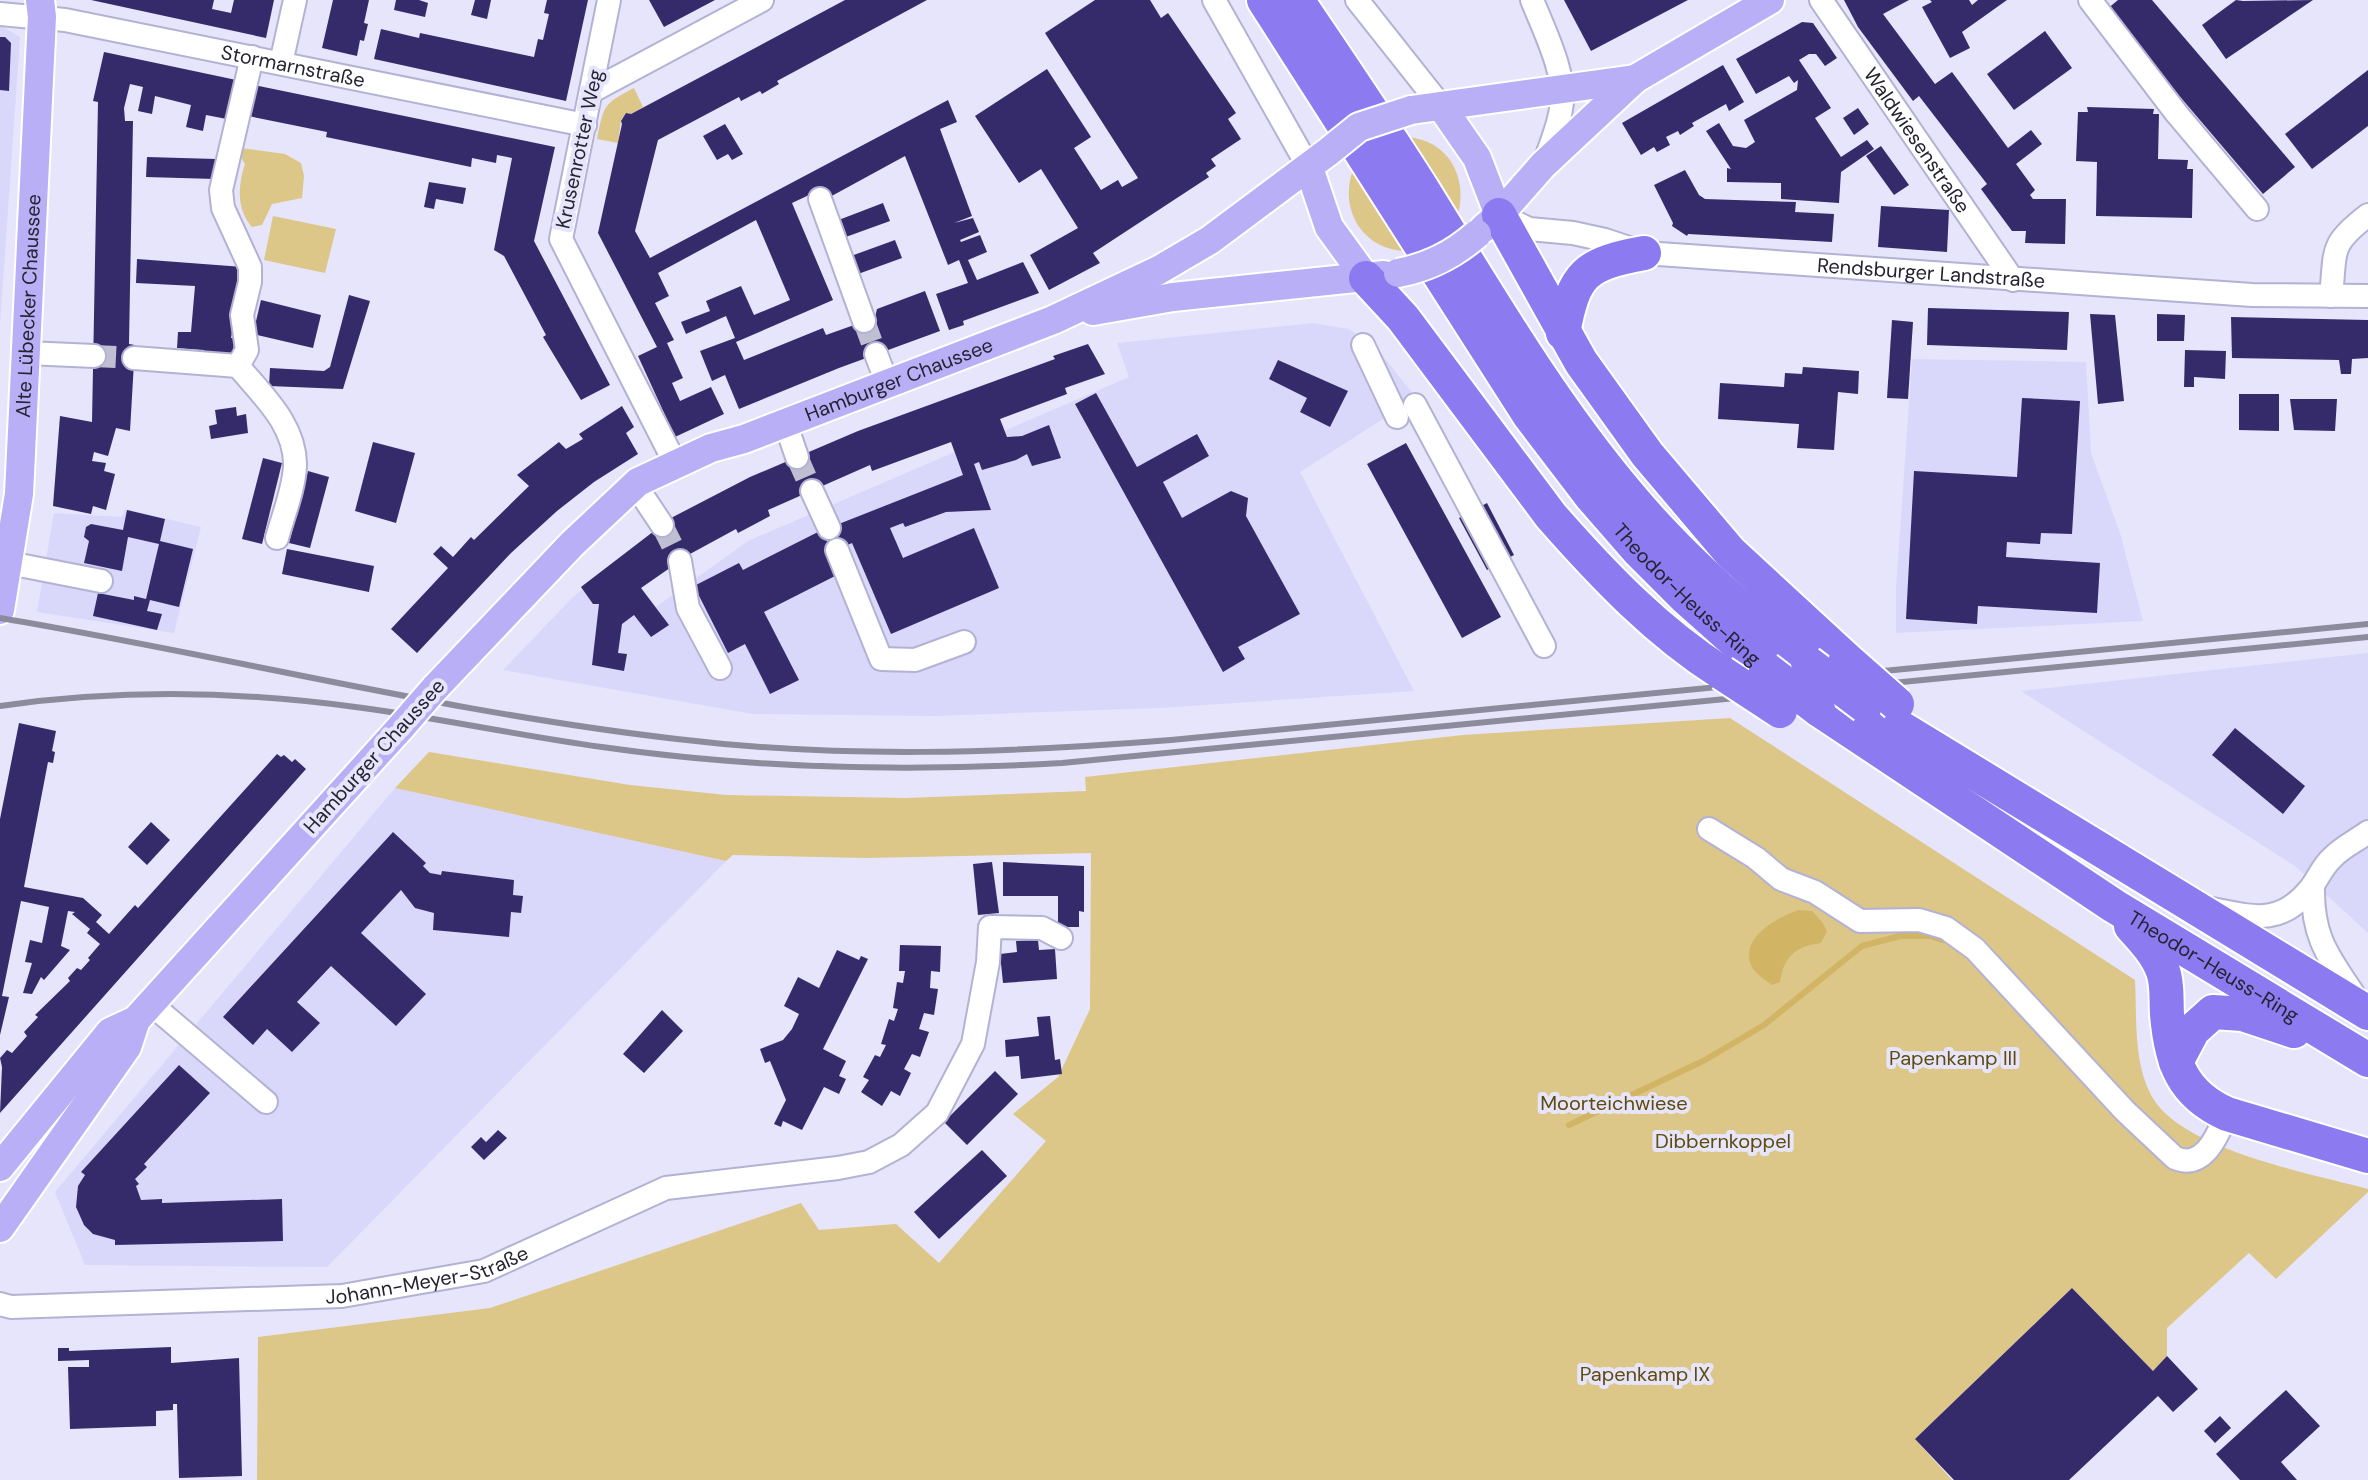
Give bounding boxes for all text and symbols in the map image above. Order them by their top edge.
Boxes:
street label: Stormarnstraße [219,39,367,93]
street label: Waldwiesenstraße [1858,62,1976,218]
street label: Krusenrotter Weg [549,67,609,231]
street label: Alte Lübecker Chaussee [10,193,46,418]
street label: Rendsburger Landstraße [1816,252,2046,294]
street label: Hamburger Chaussee [801,331,997,427]
street label: Theodor-Heuss-Ring [1607,518,1766,671]
street label: Hamburger Chaussee [298,673,450,839]
street label: Theodor-Heuss-Ring [2123,905,2304,1028]
park label: Papenkamp III [1889,1045,2017,1071]
park label: Moorteichwiese [1540,1090,1688,1116]
park label: Dibbernkoppel [1655,1128,1791,1154]
street label: Johann-Meyer-Straße [325,1240,532,1310]
park label: Papenkamp IX [1580,1361,1710,1387]

